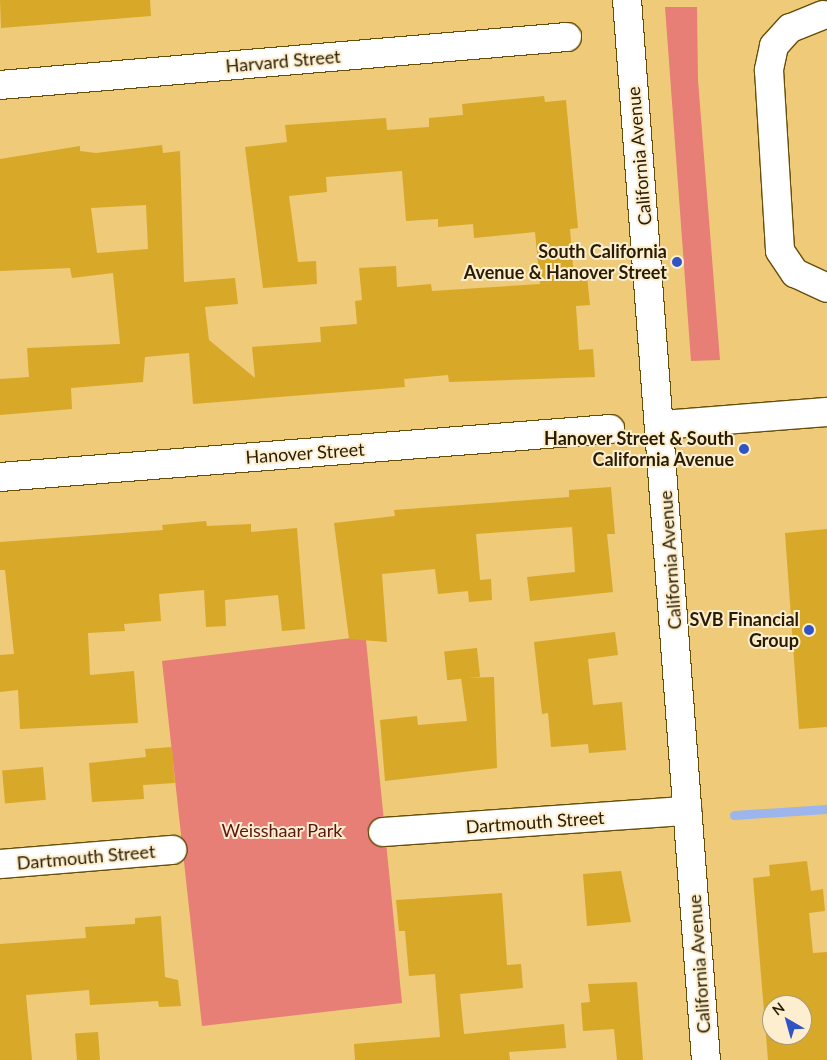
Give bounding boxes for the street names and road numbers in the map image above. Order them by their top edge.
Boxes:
street label: Harvard Street [225,45,341,77]
street label: California Avenue [622,85,656,227]
street label: Hanover Street [245,438,365,468]
street label: California Avenue [654,490,686,630]
street label: Dartmouth Street [465,806,605,838]
street label: Dartmouth Street [16,840,156,874]
street label: California Avenue [683,894,715,1034]

